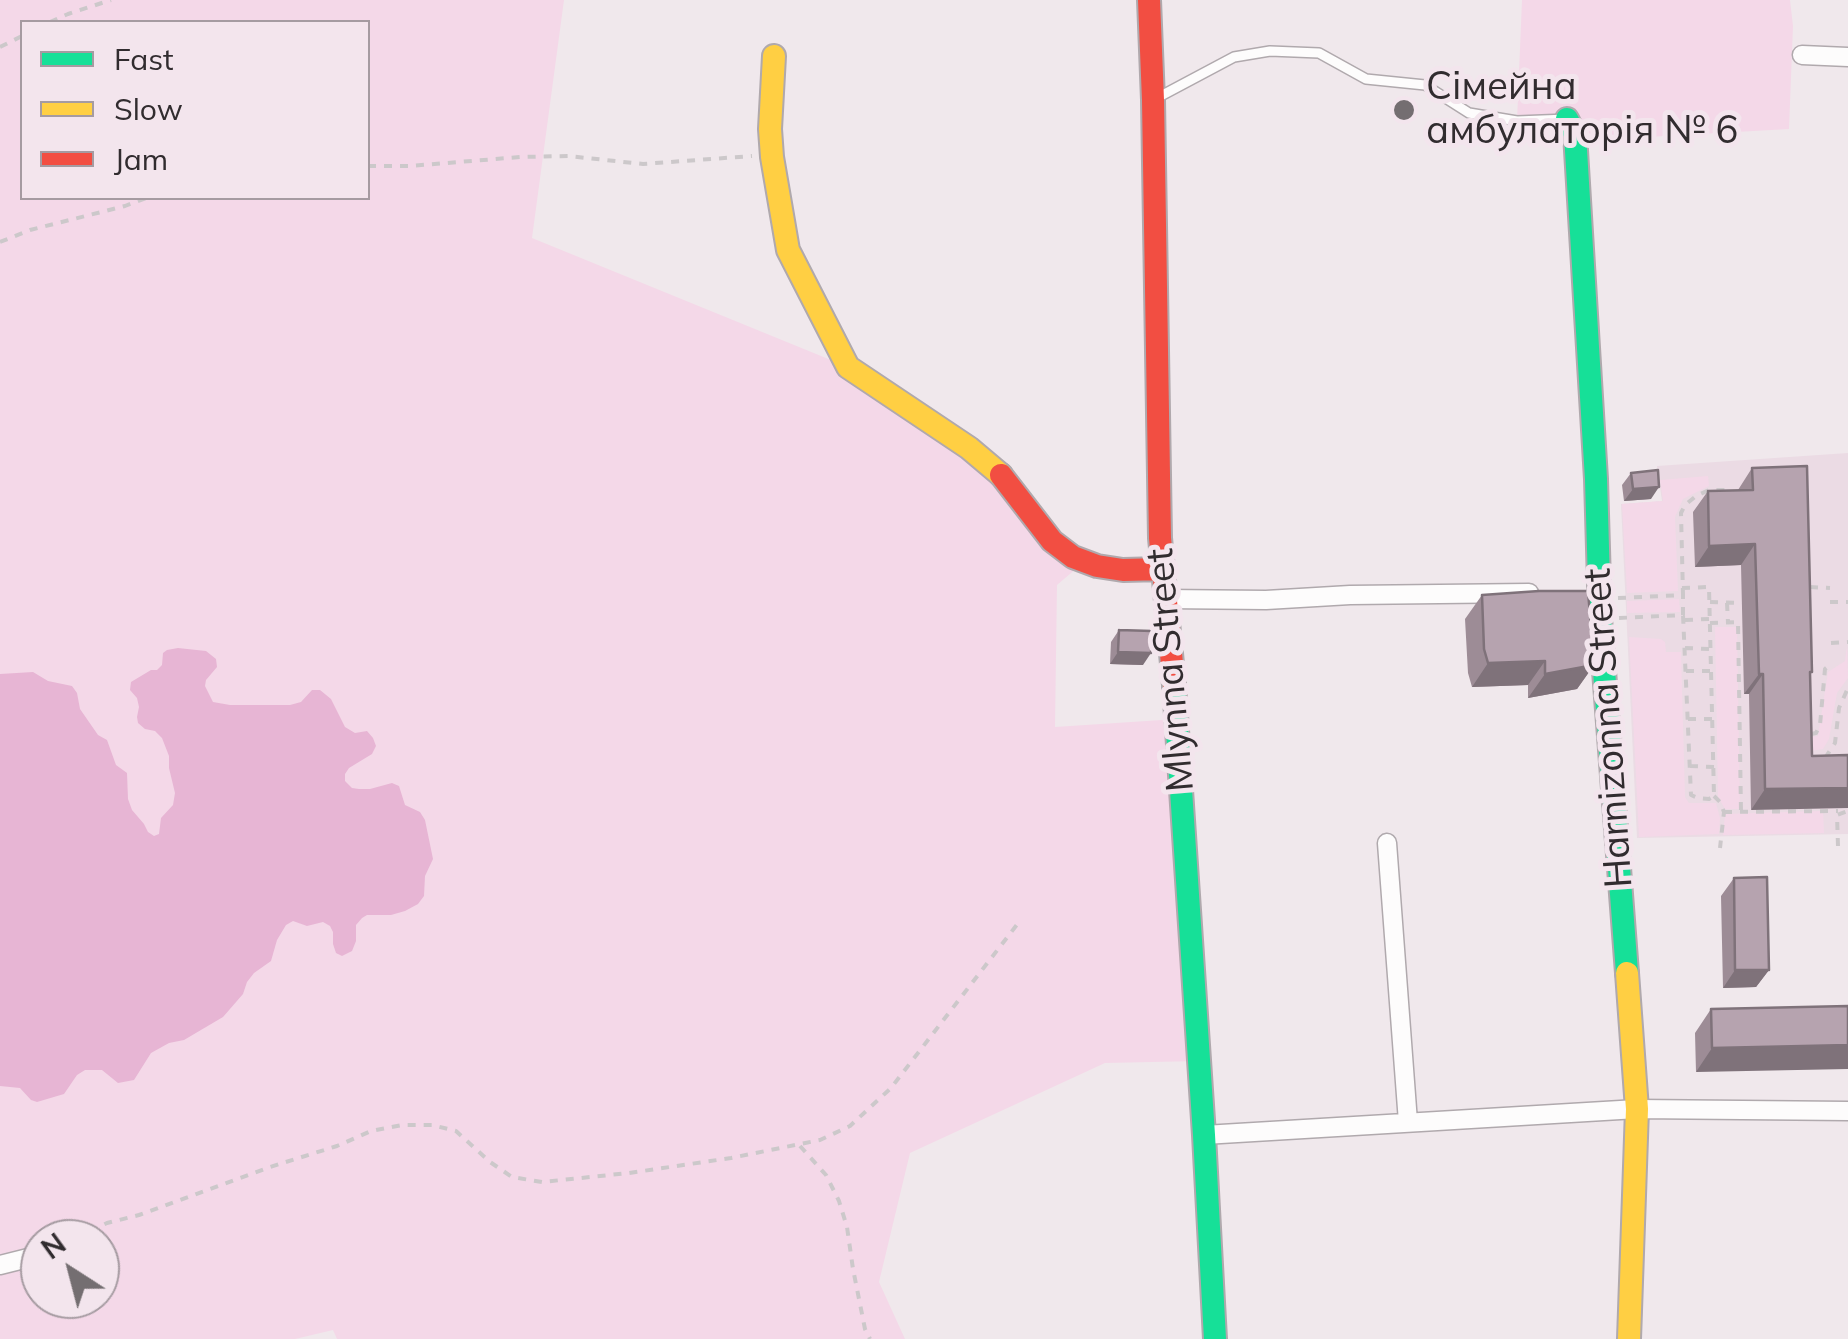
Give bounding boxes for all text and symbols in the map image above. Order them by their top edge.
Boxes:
legend [20,20,370,200]
text: Fast [114,40,174,78]
place label: Сімейна амбулаторія № 6 [1426,65,1738,154]
text: Slow [114,90,183,128]
marker: Сімейна амбулаторія № 6 [1391,97,1417,123]
text: Jam [114,140,168,178]
street label: Mlynna Street [1138,546,1204,794]
street label: Harnizonna Street [1575,567,1643,889]
north arrow [20,1219,120,1319]
text: N [34,1226,72,1266]

